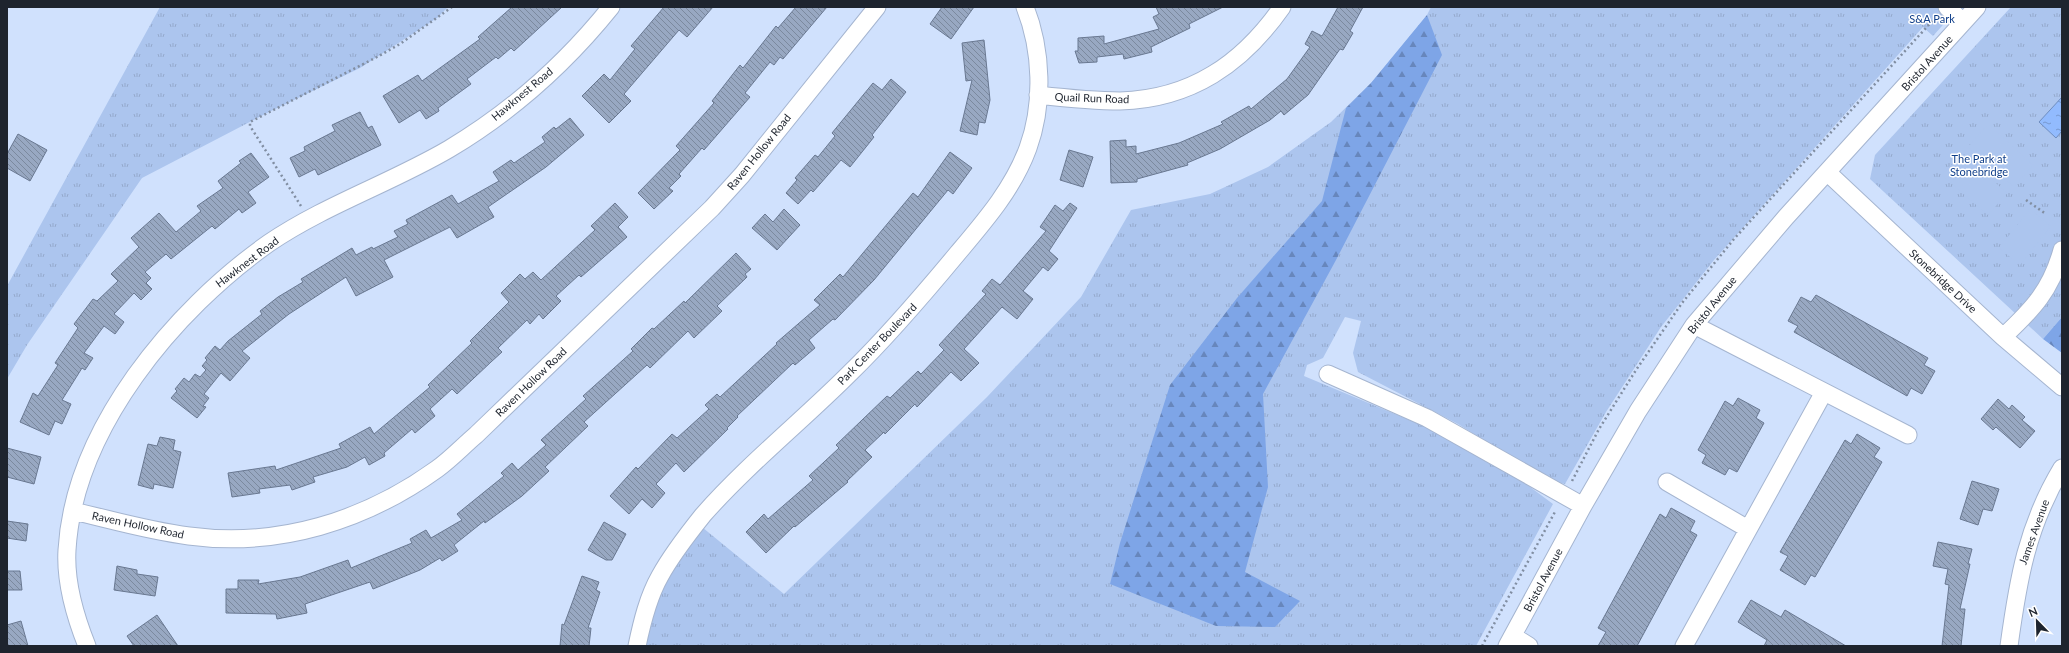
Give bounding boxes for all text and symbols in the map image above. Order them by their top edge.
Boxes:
park label: S&A Park [1909,12,1955,25]
street label: Bristol Avenue [1898,32,1955,93]
street label: Hawknest Road [488,64,555,123]
street label: Quail Run Road [1055,90,1129,105]
street label: Raven Hollow Road [724,111,793,192]
park label: The Park at Stonebridge [1950,152,2008,178]
street label: Hawknest Road [213,234,281,290]
street label: Stonebridge Drive [1907,246,1980,315]
street label: Bristol Avenue [1685,273,1739,336]
street label: Park Center Boulevard [834,300,919,387]
street label: Raven Hollow Road [492,344,569,419]
street label: James Avenue [2016,497,2051,566]
street label: Raven Hollow Road [91,508,185,541]
street label: Bristol Avenue [1520,546,1565,614]
north arrow [2017,601,2057,641]
text: N [2026,604,2039,619]

